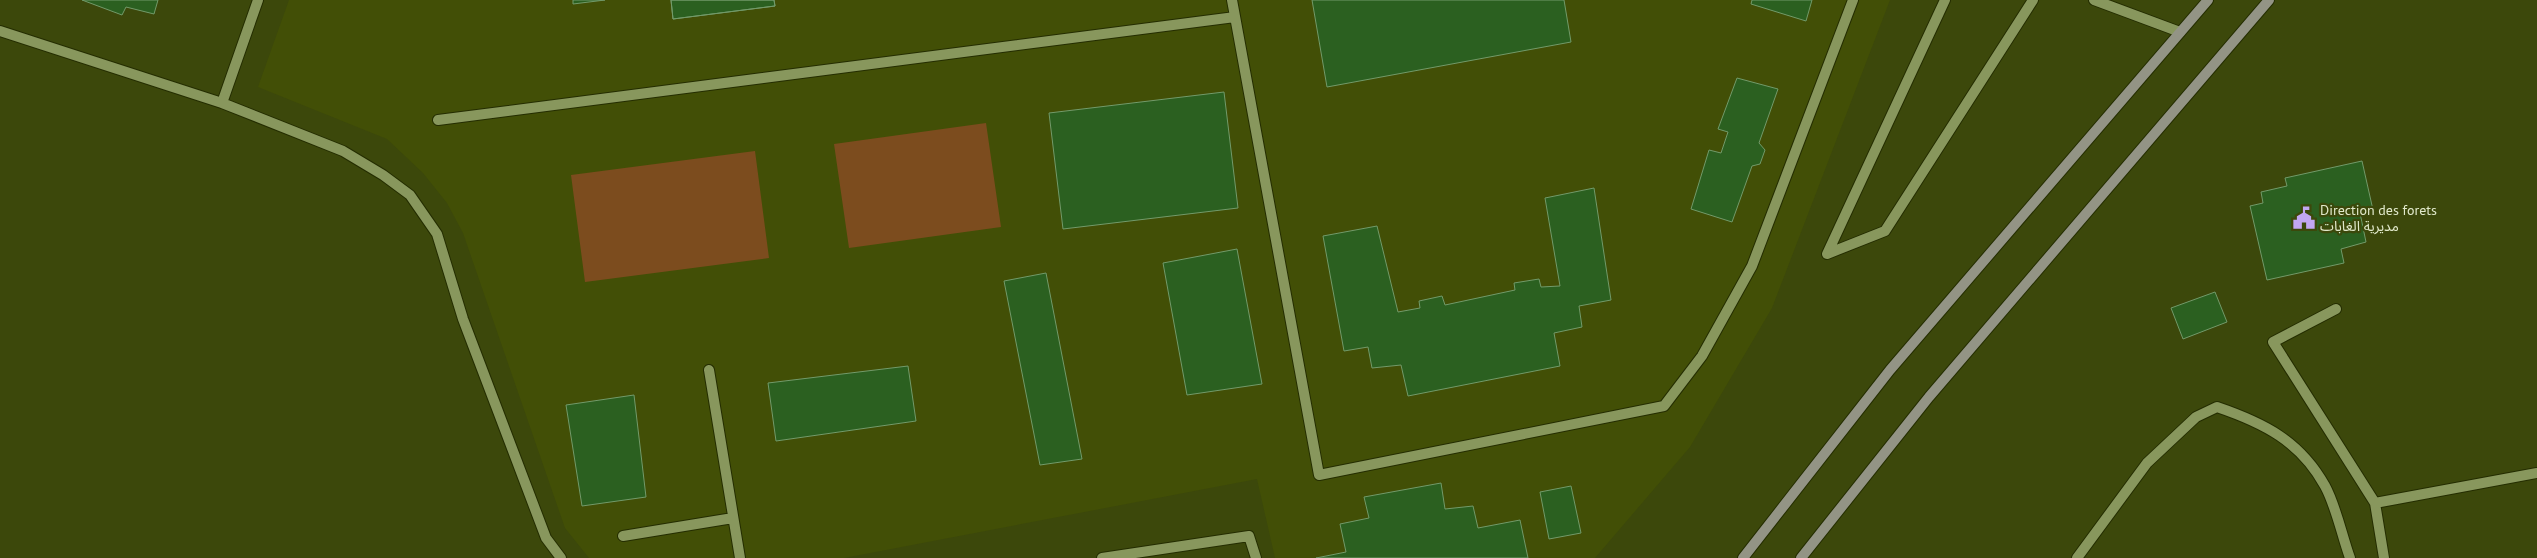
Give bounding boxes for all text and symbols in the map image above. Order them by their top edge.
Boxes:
place label: Direction des forets مديرية الغابات [2320,201,2437,235]
public building icon: Direction des forets مديرية الغابات [2291,205,2317,231]

